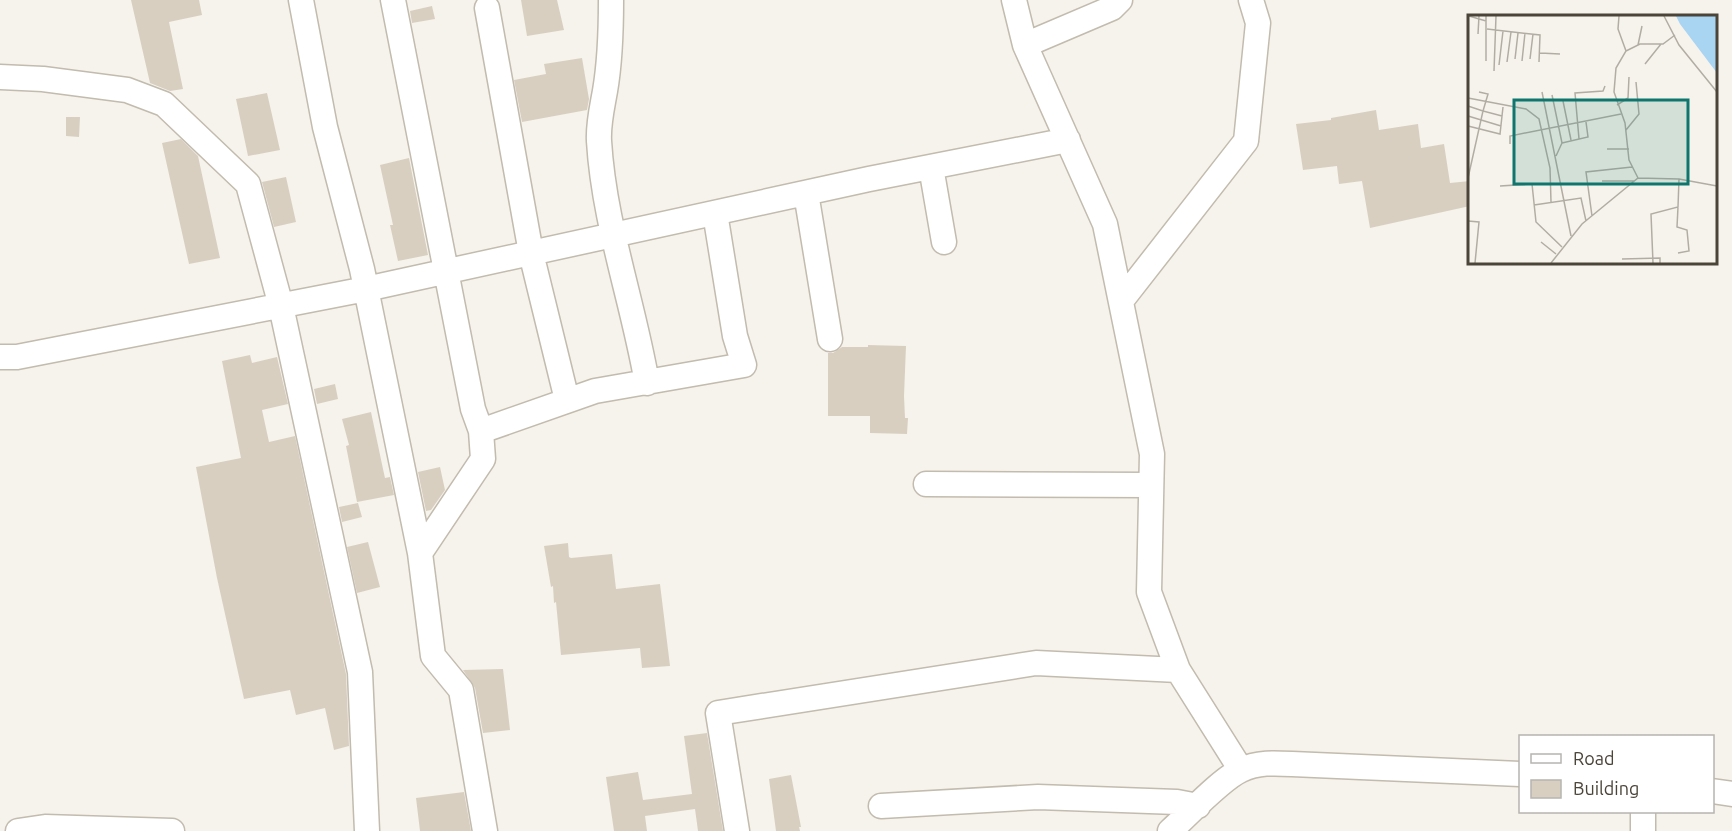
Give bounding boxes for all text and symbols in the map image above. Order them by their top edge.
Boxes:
inset map [1468,15,1717,264]
legend [1519,735,1714,813]
text: Road [1573,748,1615,768]
text: Building [1573,778,1639,798]

